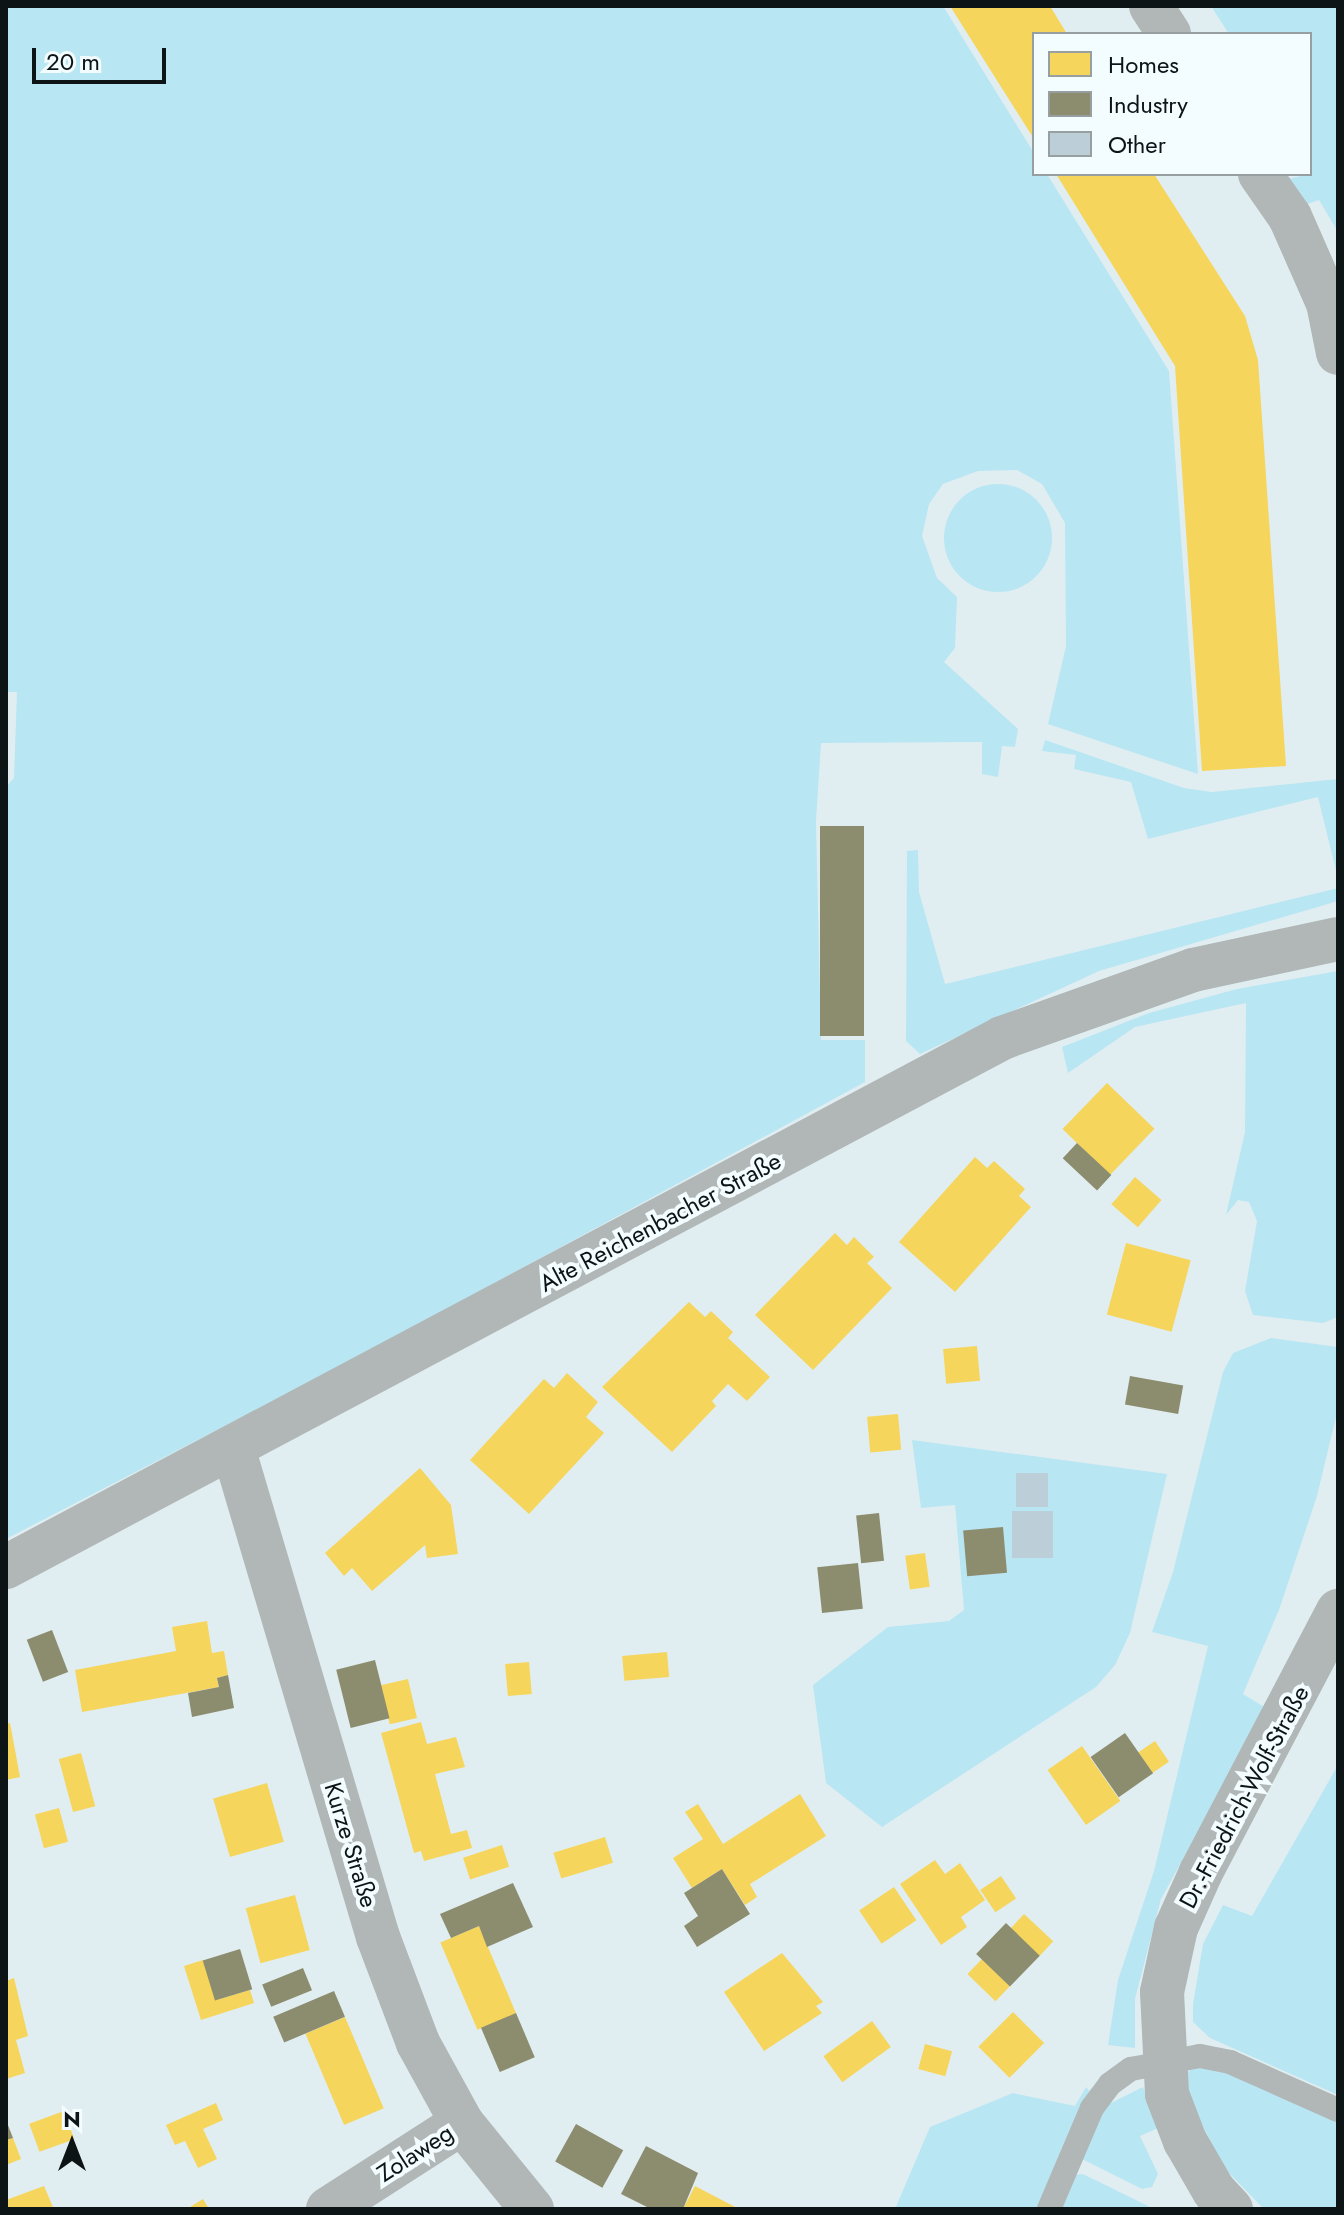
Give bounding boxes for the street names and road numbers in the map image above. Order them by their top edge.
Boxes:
street label: Alte Reichenbacher Straße [534,1146,786,1298]
street label: Dr.-Friedrich-Wolf-Straße [1173,1681,1315,1913]
street label: Kurze Straße [318,1779,384,1911]
street label: Zolaweg [372,2118,458,2188]

